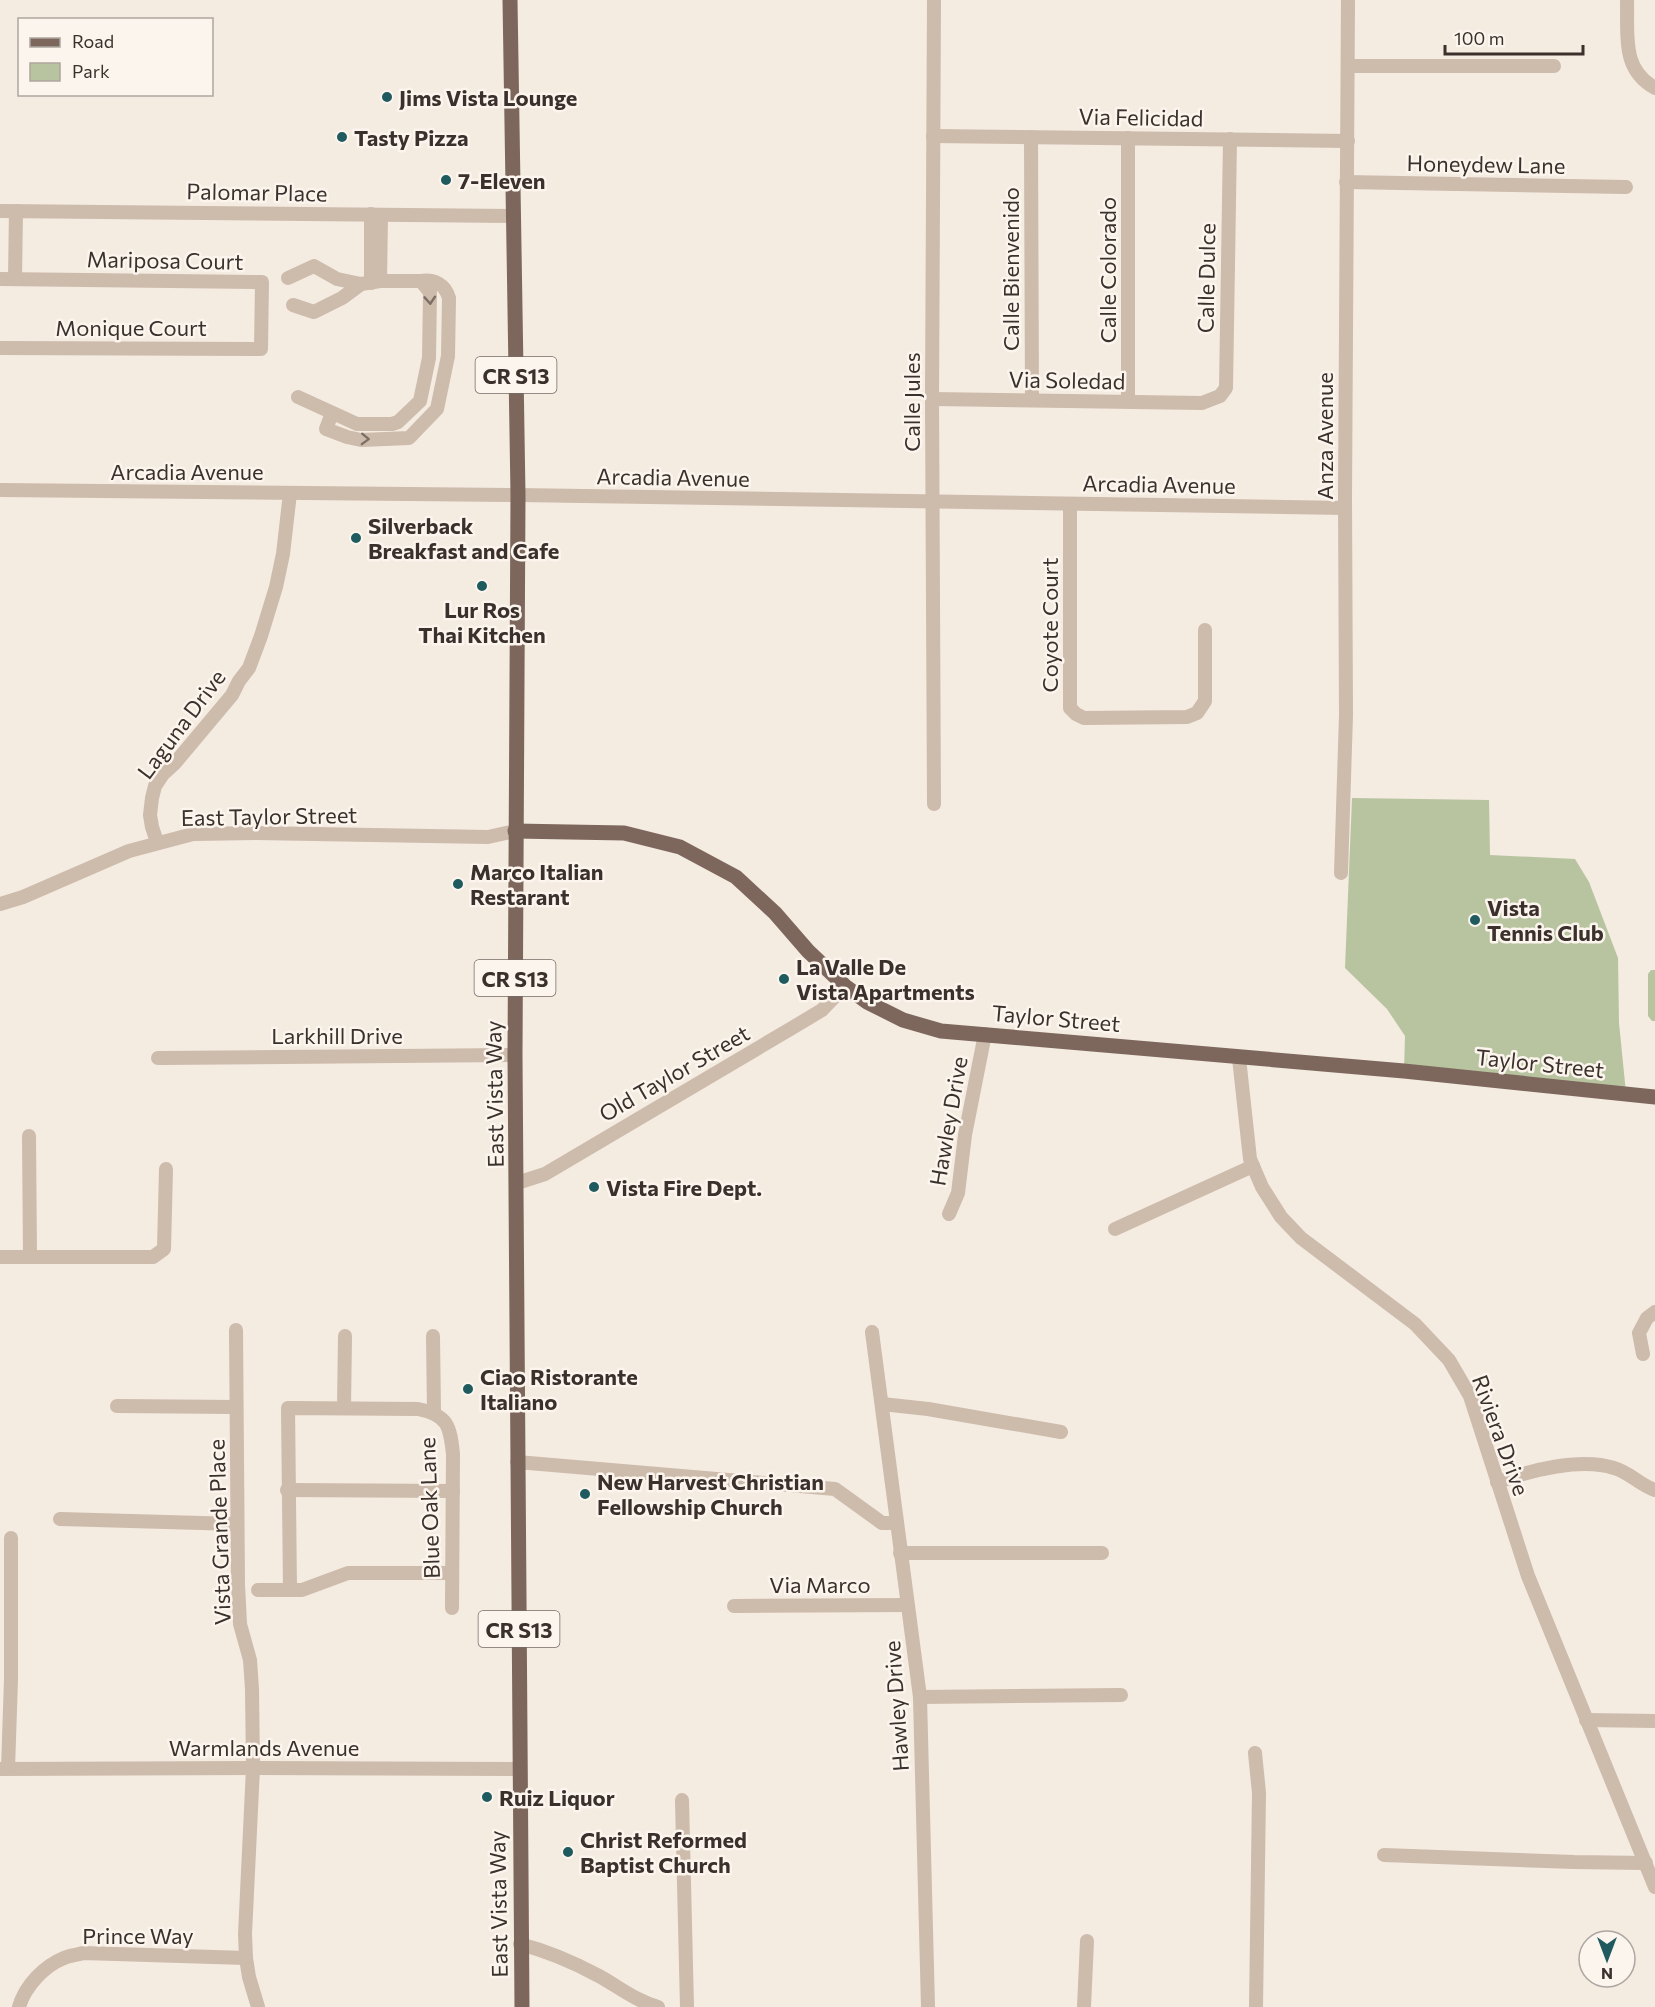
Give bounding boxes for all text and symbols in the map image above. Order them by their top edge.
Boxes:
legend [18,18,213,96]
scale bar [1445,18,1583,56]
text: 100 m [1454,27,1504,49]
text: Road [72,30,114,52]
text: Park [72,60,110,82]
place label: Jims Vista Lounge [399,84,577,111]
marker: Jims Vista Lounge [380,90,394,104]
street label: Via Felicidad [1078,102,1204,132]
place label: Tasty Pizza [354,124,469,151]
marker: Tasty Pizza [335,130,349,144]
street label: Honeydew Lane [1406,149,1566,179]
place label: 7-Eleven [458,167,546,194]
marker: 7-Eleven [439,173,453,187]
street label: Palomar Place [186,177,328,207]
street label: Calle Bienvenido [997,187,1024,351]
street label: Calle Colorado [1094,197,1121,343]
street label: Calle Dulce [1192,223,1220,333]
street label: Mariposa Court [86,245,244,275]
one-way arrow [423,296,436,305]
street label: Monique Court [55,314,207,341]
street label: Calle Jules [898,352,925,452]
road number: CR S13 [476,357,556,393]
street label: Via Soledad [1008,365,1126,395]
street label: Anza Avenue [1311,372,1338,500]
one-way arrow [361,433,370,446]
street label: Arcadia Avenue [110,458,264,485]
street label: Arcadia Avenue [596,462,750,492]
street label: Arcadia Avenue [1082,469,1236,499]
place label: Silverback Breakfast and Cafe [368,512,559,564]
marker: Silverback Breakfast and Cafe [349,531,363,545]
street label: Coyote Court [1036,558,1063,692]
marker: Lur Ros Thai Kitchen [475,579,489,593]
place label: Lur Ros Thai Kitchen [418,596,546,648]
street label: Laguna Drive [131,664,231,784]
street label: East Taylor Street [181,801,357,831]
place label: Marco Italian Restarant [470,858,604,910]
marker: Marco Italian Restarant [451,877,465,891]
place label: Vista Tennis Club [1487,894,1604,946]
marker: Vista Tennis Club [1468,913,1482,927]
place label: La Valle De Vista Apartments [796,953,975,1005]
road number: CR S13 [474,960,556,996]
marker: La Valle De Vista Apartments [777,972,791,986]
street label: Taylor Street [991,999,1121,1037]
street label: Old Taylor Street [594,1019,754,1127]
street label: East Vista Way [479,1020,509,1168]
street label: Larkhill Drive [271,1022,403,1049]
street label: Taylor Street [1475,1043,1605,1083]
street label: Hawley Drive [923,1054,973,1188]
place label: Vista Fire Dept. [606,1174,762,1201]
marker: Vista Fire Dept. [587,1180,601,1194]
place label: Ciao Ristorante Italiano [480,1363,638,1415]
street label: Riviera Drive [1467,1371,1535,1499]
marker: Ciao Ristorante Italiano [461,1382,475,1396]
street label: Blue Oak Lane [413,1437,445,1579]
street label: Vista Grande Place [202,1438,236,1626]
place label: New Harvest Christian Fellowship Church [597,1468,824,1520]
marker: New Harvest Christian Fellowship Church [578,1487,592,1501]
street label: Via Marco [769,1571,871,1598]
road number: CR S13 [478,1611,560,1647]
street label: Hawley Drive [878,1640,914,1772]
street label: Warmlands Avenue [169,1734,359,1761]
place label: Ruiz Liquor [499,1784,615,1811]
marker: Ruiz Liquor [480,1790,494,1804]
place label: Christ Reformed Baptist Church [580,1826,747,1878]
street label: East Vista Way [483,1830,513,1978]
marker: Christ Reformed Baptist Church [561,1845,575,1859]
street label: Prince Way [82,1922,194,1949]
north arrow [1577,1929,1637,1989]
text: N [1601,1965,1613,1984]

